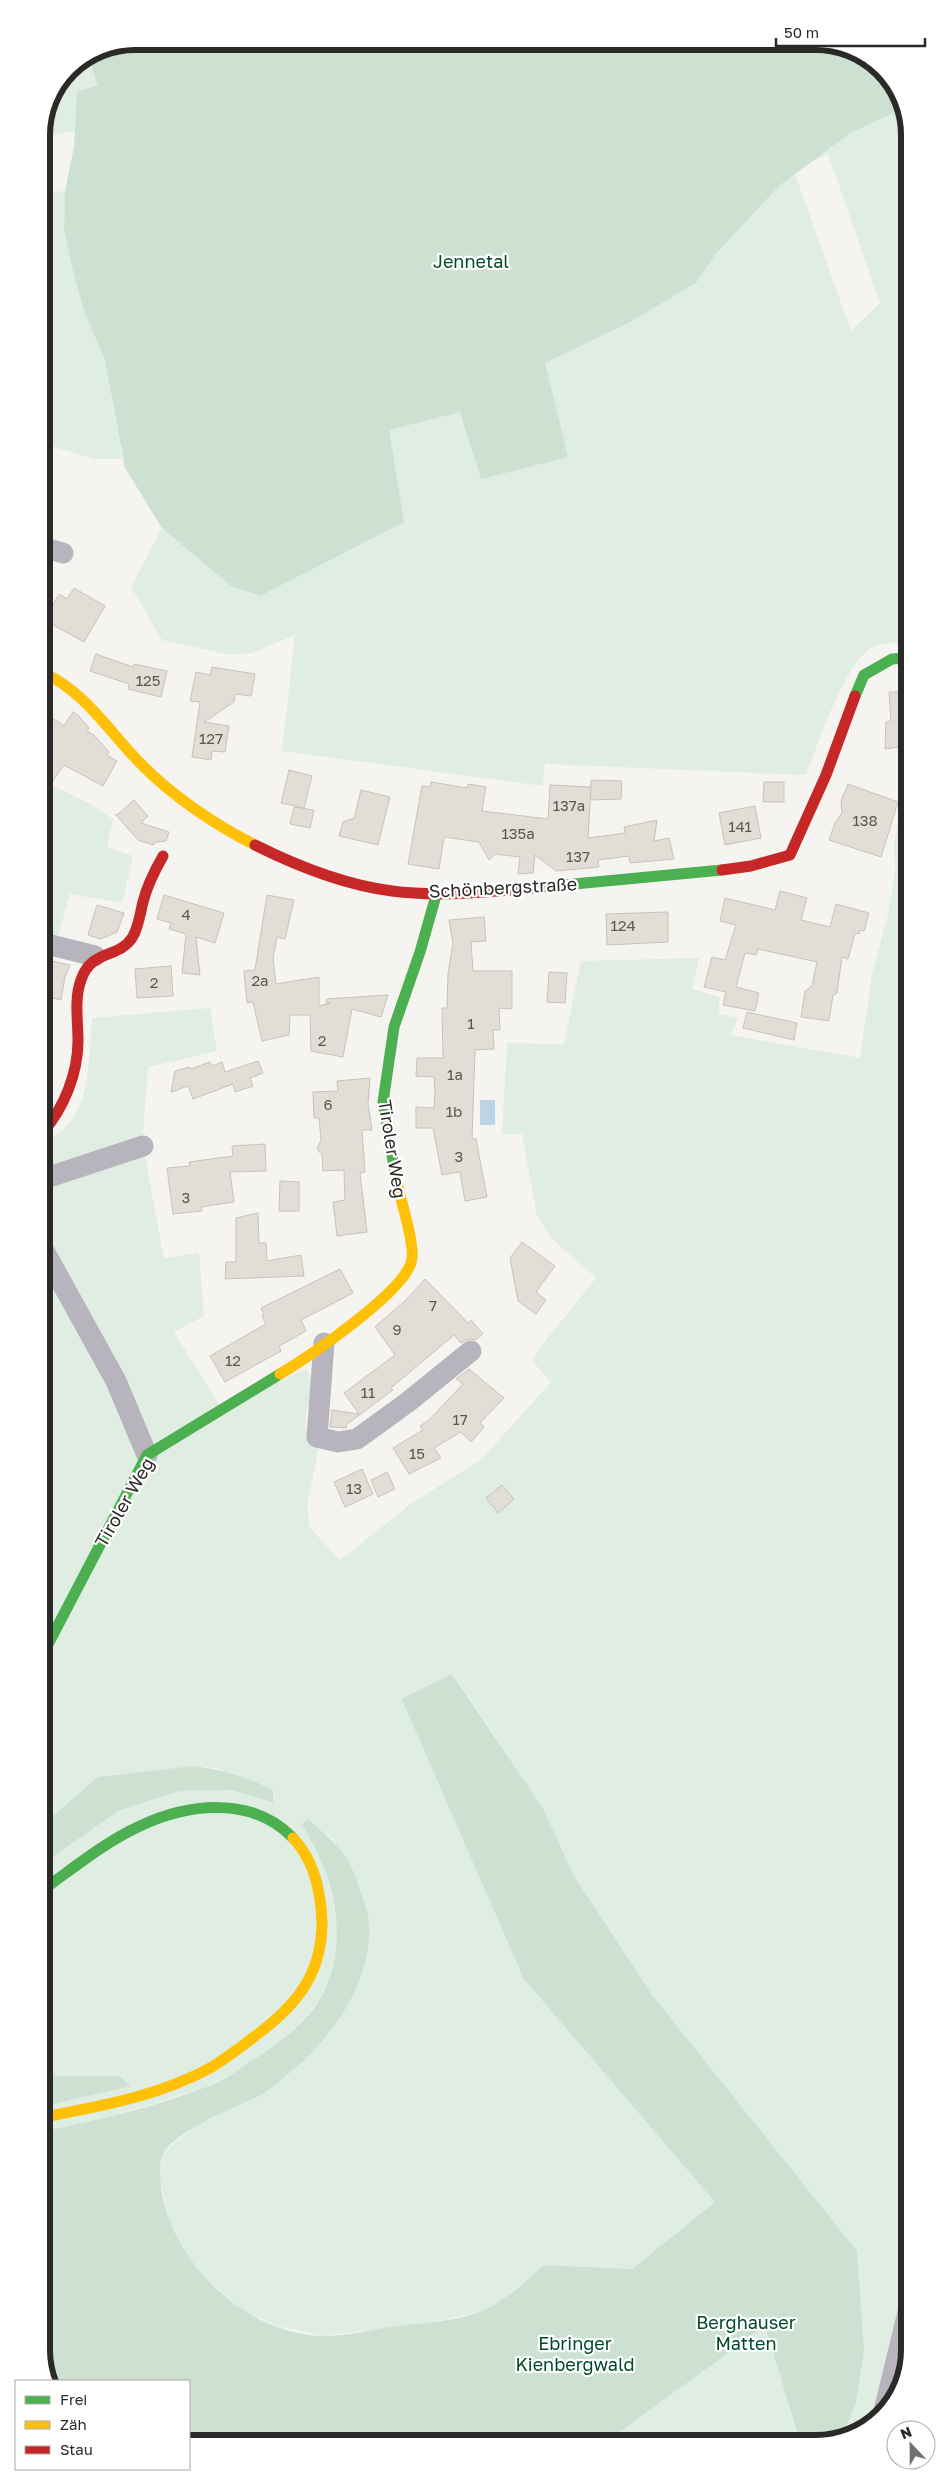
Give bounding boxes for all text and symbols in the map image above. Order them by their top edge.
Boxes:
scale bar [776,15,925,47]
text: 50 m [784,23,819,41]
park label: Jennetal [433,250,509,272]
house number: 125 [136,671,160,689]
house number: 127 [199,729,223,747]
house number: 137a [553,796,585,814]
house number: 138 [852,811,878,829]
house number: 141 [728,817,752,835]
house number: 135a [501,824,535,842]
house number: 137 [566,847,590,865]
street label: Schönbergstraße [428,872,578,902]
house number: 4 [181,905,191,923]
house number: 124 [610,916,636,934]
house number: 2a [251,971,269,989]
house number: 2 [150,973,158,991]
house number: 1 [467,1014,475,1032]
house number: 2 [318,1031,326,1049]
house number: 1a [447,1065,463,1083]
house number: 6 [323,1095,333,1113]
street label: Tiroler Weg [374,1098,412,1200]
house number: 1b [446,1102,462,1120]
house number: 3 [455,1147,463,1165]
house number: 3 [182,1188,190,1206]
house number: 7 [429,1296,437,1314]
house number: 9 [392,1320,402,1338]
house number: 12 [225,1351,241,1369]
house number: 11 [361,1383,375,1401]
house number: 17 [452,1410,468,1428]
house number: 15 [409,1444,425,1462]
street label: Tiroler Weg [90,1454,158,1550]
house number: 13 [346,1479,362,1497]
park label: Berghauser Matten [696,2311,796,2354]
park label: Ebringer Kienbergwald [515,2332,635,2375]
legend [15,2380,190,2470]
text: Frei [60,2390,87,2408]
text: Zäh [60,2415,87,2433]
north arrow [886,2420,936,2470]
text: N [898,2423,914,2442]
text: Stau [60,2440,93,2458]

